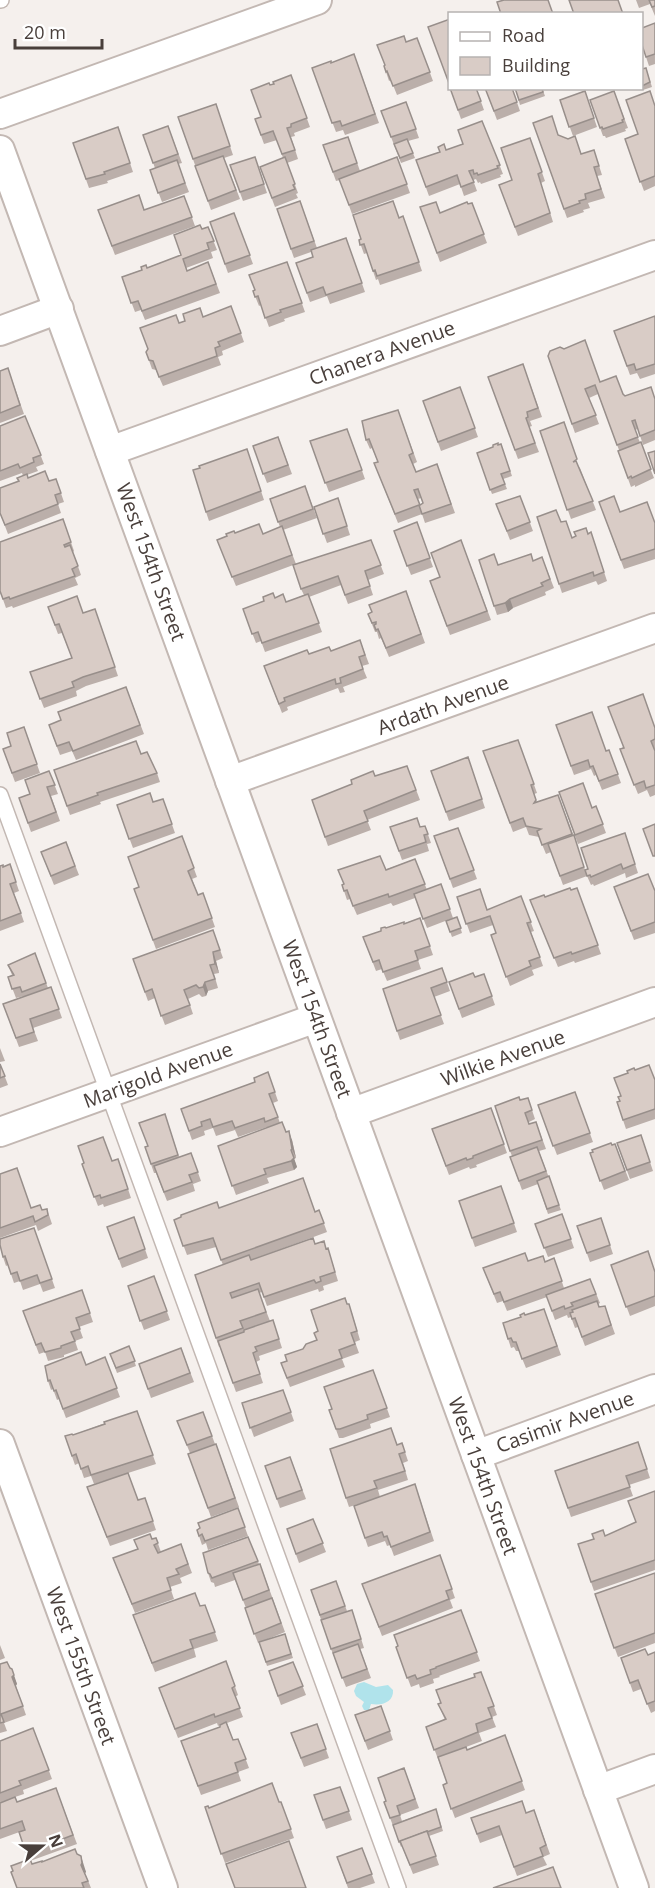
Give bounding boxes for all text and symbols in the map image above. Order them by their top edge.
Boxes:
scale bar [15,12,102,50]
legend [448,12,643,90]
text: 20 m [24,20,66,44]
text: Road [502,23,545,47]
text: Building [502,53,570,77]
street label: Chanera Avenue [305,314,459,391]
street label: West 154th Street [110,479,193,645]
street label: Ardath Avenue [373,668,512,741]
street label: West 154th Street [276,936,359,1102]
street label: Wilkie Avenue [437,1023,569,1092]
street label: Marigold Avenue [79,1035,236,1114]
street label: Casimir Avenue [492,1384,638,1459]
street label: West 154th Street [442,1393,525,1559]
street label: West 155th Street [40,1583,123,1749]
north arrow [12,1816,72,1876]
text: N [44,1831,69,1851]

